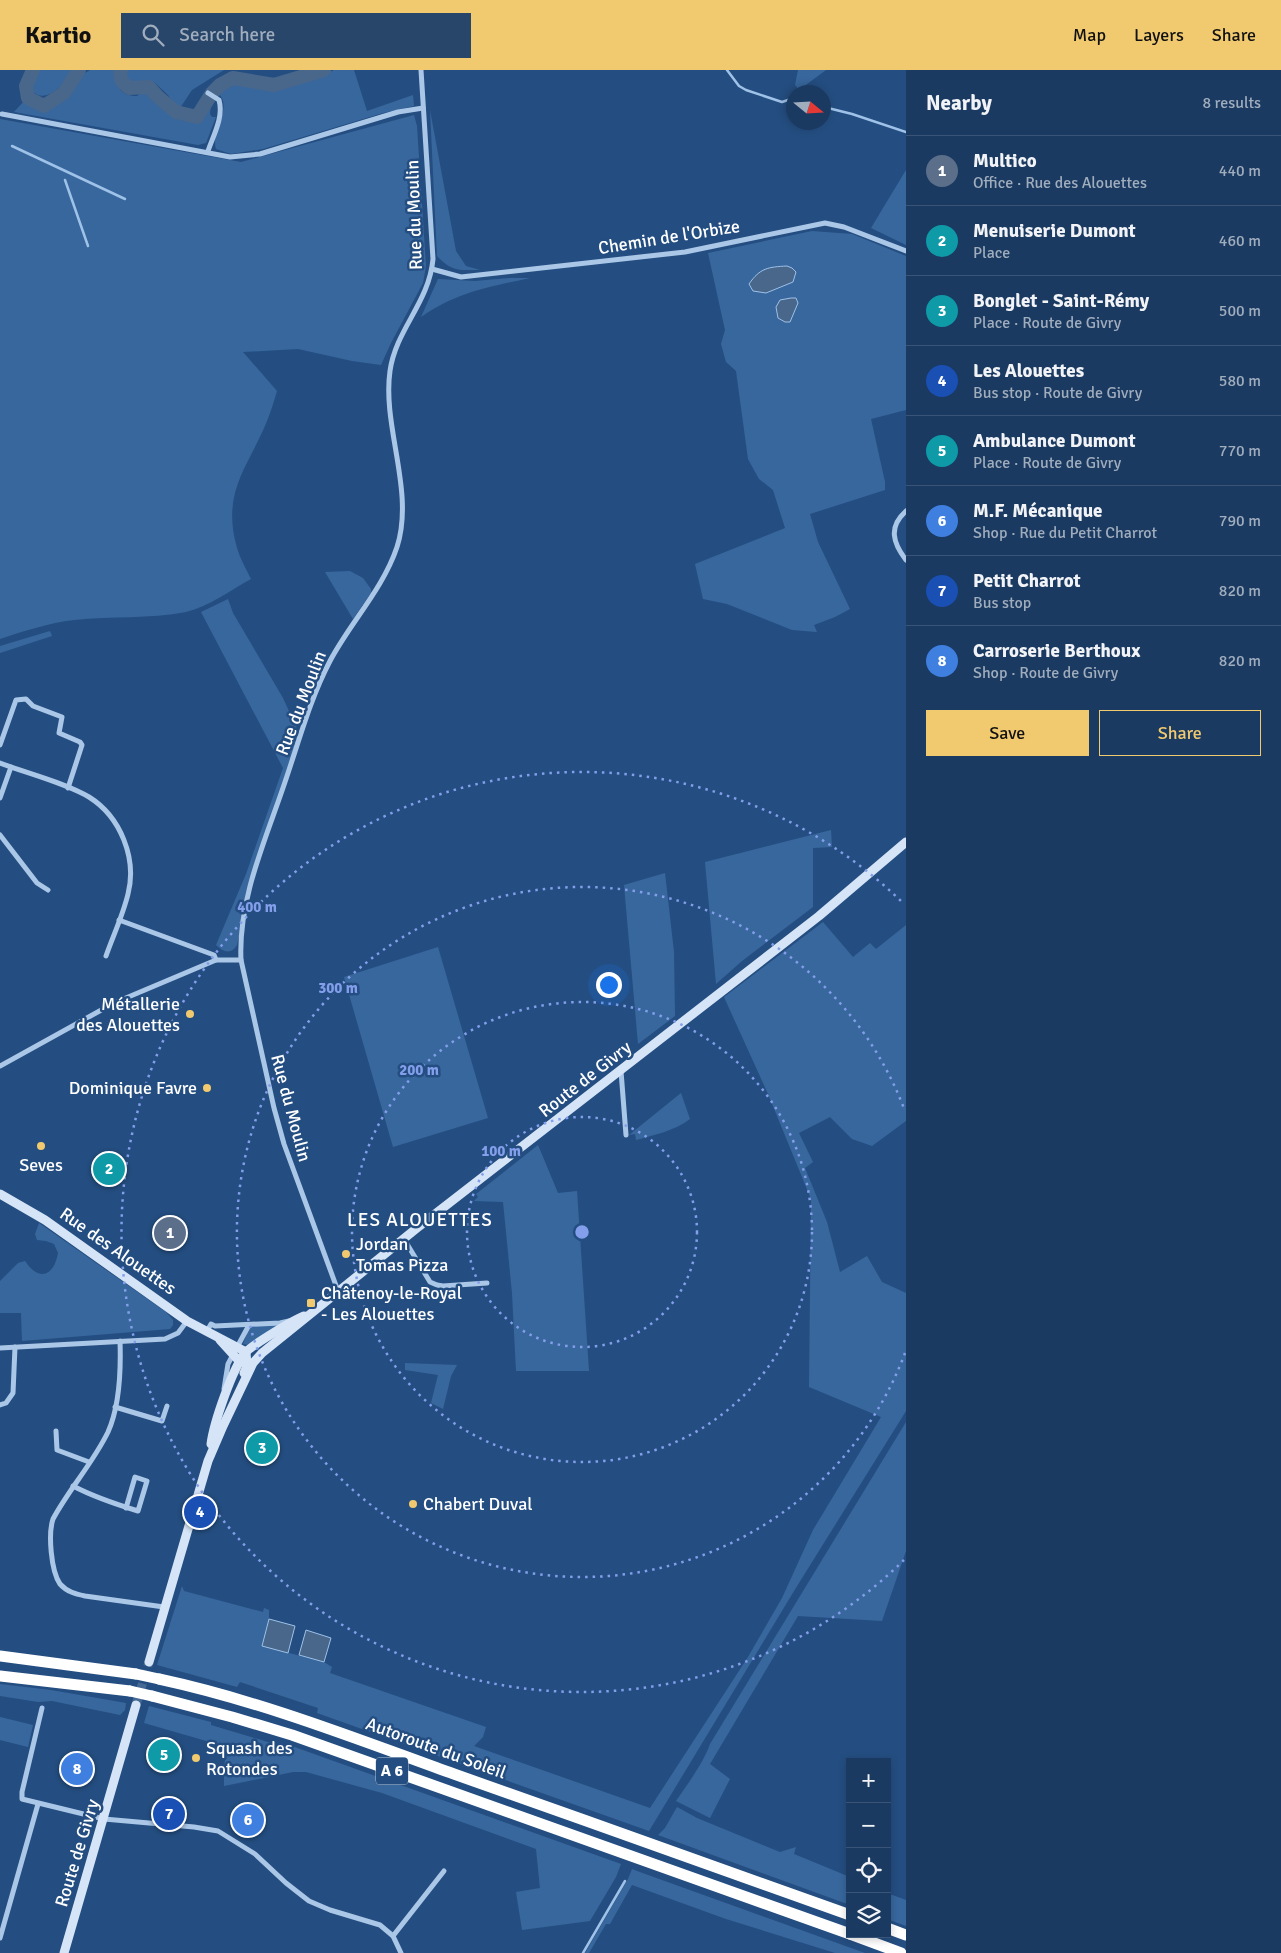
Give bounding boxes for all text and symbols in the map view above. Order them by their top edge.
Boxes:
search box [121,13,471,58]
text: Kartio [25,20,91,50]
icon: search [139,21,167,49]
text: Search here [179,23,275,47]
text: Map [1073,24,1106,46]
text: Layers [1134,24,1184,46]
text: Share [1212,24,1256,46]
north arrow [786,85,831,130]
text: Nearby [926,90,992,116]
text: 8 results [1202,93,1261,113]
text: Multico [973,149,1037,173]
street label: Rue du Moulin [401,160,427,270]
text: 1 [938,161,946,181]
text: 440 m [1219,161,1261,181]
text: Office · Rue des Alouettes [973,173,1147,193]
street label: Chemin de l'Orbize [597,215,741,259]
text: Menuiserie Dumont [973,219,1136,243]
text: 2 [938,231,946,251]
text: 460 m [1219,231,1261,251]
text: Place [973,243,1010,263]
text: Bonglet - Saint-Rémy [973,289,1149,313]
text: 3 [938,301,946,321]
text: 500 m [1219,301,1261,321]
text: Place · Route de Givry [973,313,1121,333]
text: Les Alouettes [973,359,1084,383]
text: 4 [938,371,946,391]
text: 580 m [1219,371,1261,391]
text: Bus stop · Route de Givry [973,383,1142,403]
text: Ambulance Dumont [973,429,1136,453]
text: 5 [938,441,946,461]
text: 770 m [1219,441,1261,461]
text: Place · Route de Givry [973,453,1121,473]
text: M.F. Mécanique [973,499,1102,523]
text: 6 [938,511,946,531]
text: 790 m [1219,511,1261,531]
text: Shop · Rue du Petit Charrot [973,523,1157,543]
text: Petit Charrot [973,569,1081,593]
text: 7 [938,581,946,601]
text: 820 m [1219,581,1261,601]
text: Bus stop [973,593,1031,613]
text: Carroserie Berthoux [973,639,1140,663]
street label: Rue du Moulin [271,648,331,758]
text: 8 [938,651,946,671]
text: 820 m [1219,651,1261,671]
text: Shop · Route de Givry [973,663,1118,683]
button: Save [926,710,1089,756]
button: Share [1099,710,1261,756]
text: 400 m [237,898,277,916]
your location [596,972,622,998]
text: 300 m [318,979,358,997]
place label: Métallerie des Alouettes [76,993,180,1036]
marker: Métallerie des Alouettes [184,1008,196,1020]
street label: Route de Givry [534,1036,636,1122]
street label: Rue du Moulin [266,1052,316,1164]
text: 200 m [399,1061,439,1079]
place label: Dominique Favre [69,1077,197,1099]
marker: Dominique Favre [201,1082,213,1094]
marker: Seves [35,1140,47,1152]
text: 100 m [481,1142,521,1160]
pin: 2 [93,1150,125,1188]
place label: Seves [19,1154,63,1176]
street label: Rue des Alouettes [56,1203,181,1299]
district label: LES ALOUETTES [347,1208,493,1232]
pin: 1 [154,1214,186,1252]
centre of rings [573,1223,591,1241]
place label: Jordan Tomas Pizza [356,1233,448,1276]
marker: Jordan Tomas Pizza [340,1248,352,1260]
place label: Châtenoy-le-Royal - Les Alouettes [321,1282,462,1325]
marker: Châtenoy-le-Royal - Les Alouettes [305,1297,317,1309]
pin: 3 [246,1429,278,1467]
pin: 4 [184,1493,216,1531]
place label: Chabert Duval [423,1493,533,1515]
marker: Chabert Duval [407,1498,419,1510]
street label: Autoroute du Soleil [363,1712,509,1784]
pin: 5 [148,1736,180,1774]
place label: Squash des Rotondes [206,1737,293,1780]
pin: 8 [61,1750,93,1788]
marker: Squash des Rotondes [190,1752,202,1764]
road number: A 6 [376,1758,408,1784]
map controls [846,1758,891,1938]
button: + [846,1758,891,1803]
pin: 7 [153,1795,185,1833]
street label: Route de Givry [50,1796,104,1909]
pin: 6 [232,1801,264,1839]
button: − [846,1803,891,1848]
button: locate [846,1848,891,1893]
button: layers [846,1893,891,1938]

